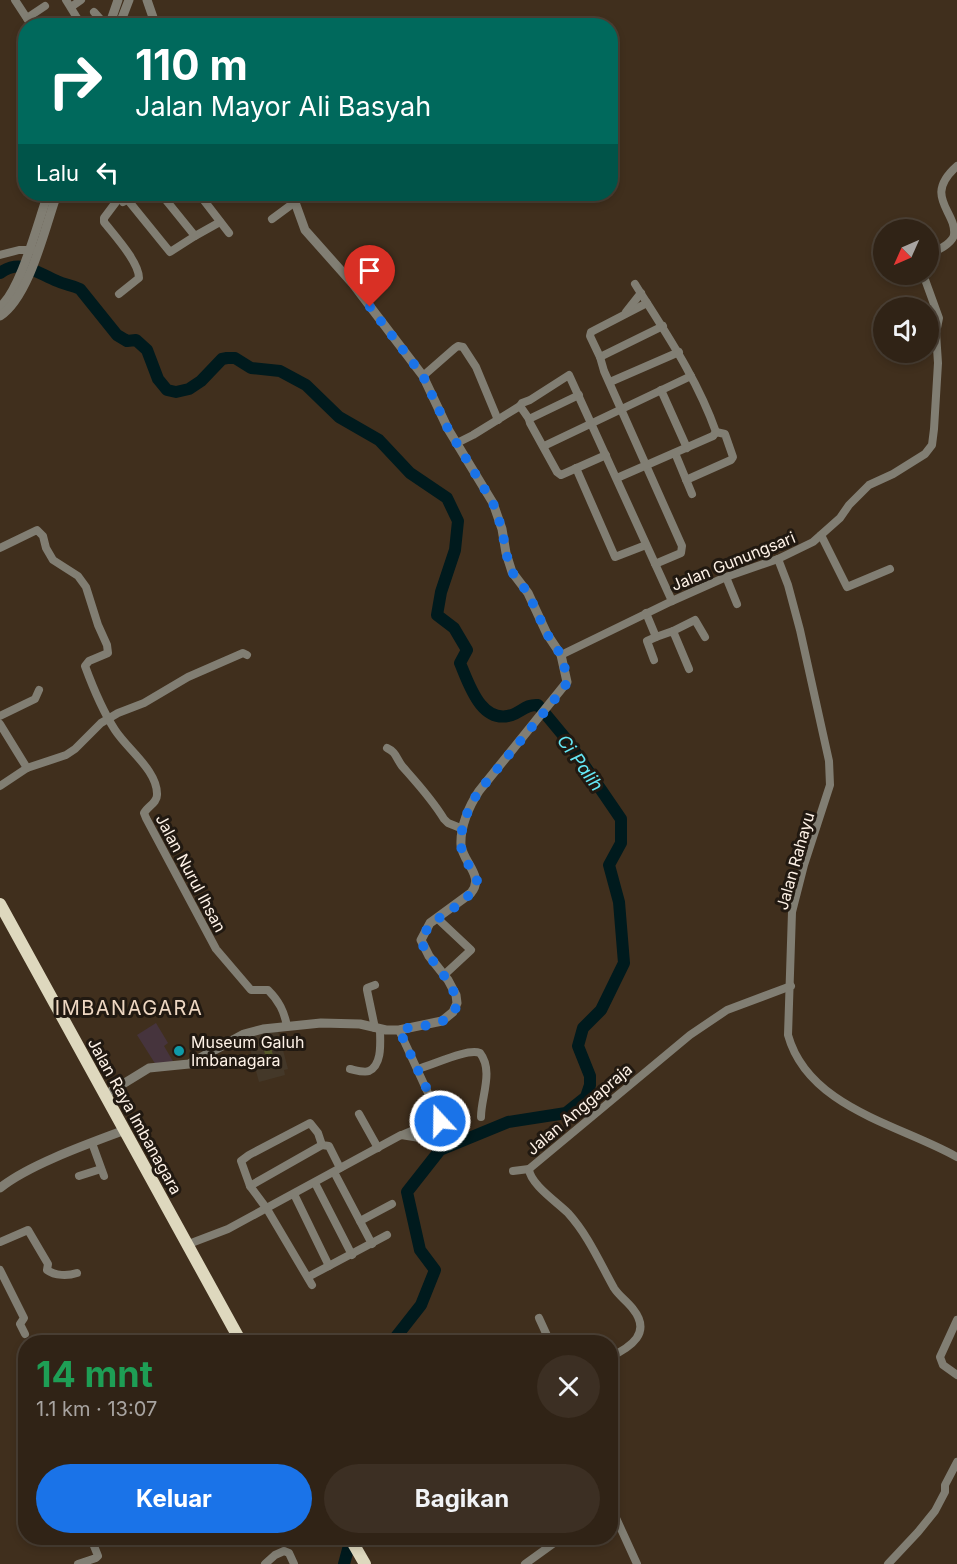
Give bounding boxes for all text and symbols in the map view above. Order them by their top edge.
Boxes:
text: 110 m [135,39,248,90]
icon: right [36,42,114,120]
text: Jalan Mayor Ali Basyah [135,90,431,123]
icon: left [91,156,124,189]
text: Lalu [36,160,79,186]
north arrow [873,219,939,285]
map controls [873,219,939,363]
pin [344,245,395,307]
icon: arrive [353,254,386,287]
button: sound [873,297,939,363]
street label: Jalan Gunungsari [668,527,798,595]
water label: Ci Palih [553,730,608,795]
street label: Jalan Nurul Ihsan [151,810,231,936]
street label: Jalan Rahayu [771,810,819,912]
district label: IMBANAGARA [55,996,203,1020]
place label: Museum Galuh Imbanagara [191,1032,304,1070]
street label: Jalan Raya Imbanagara [84,1034,186,1198]
marker: Museum Galuh Imbanagara [172,1044,186,1058]
street label: Jalan Anggapraja [522,1059,636,1159]
position arrow [408,1089,472,1153]
text: 14 mnt [36,1352,153,1396]
button: close [537,1355,600,1418]
text: 1.1 km · 13:07 [36,1397,157,1421]
button: Keluar [36,1464,312,1533]
button: Bagikan [324,1464,600,1533]

